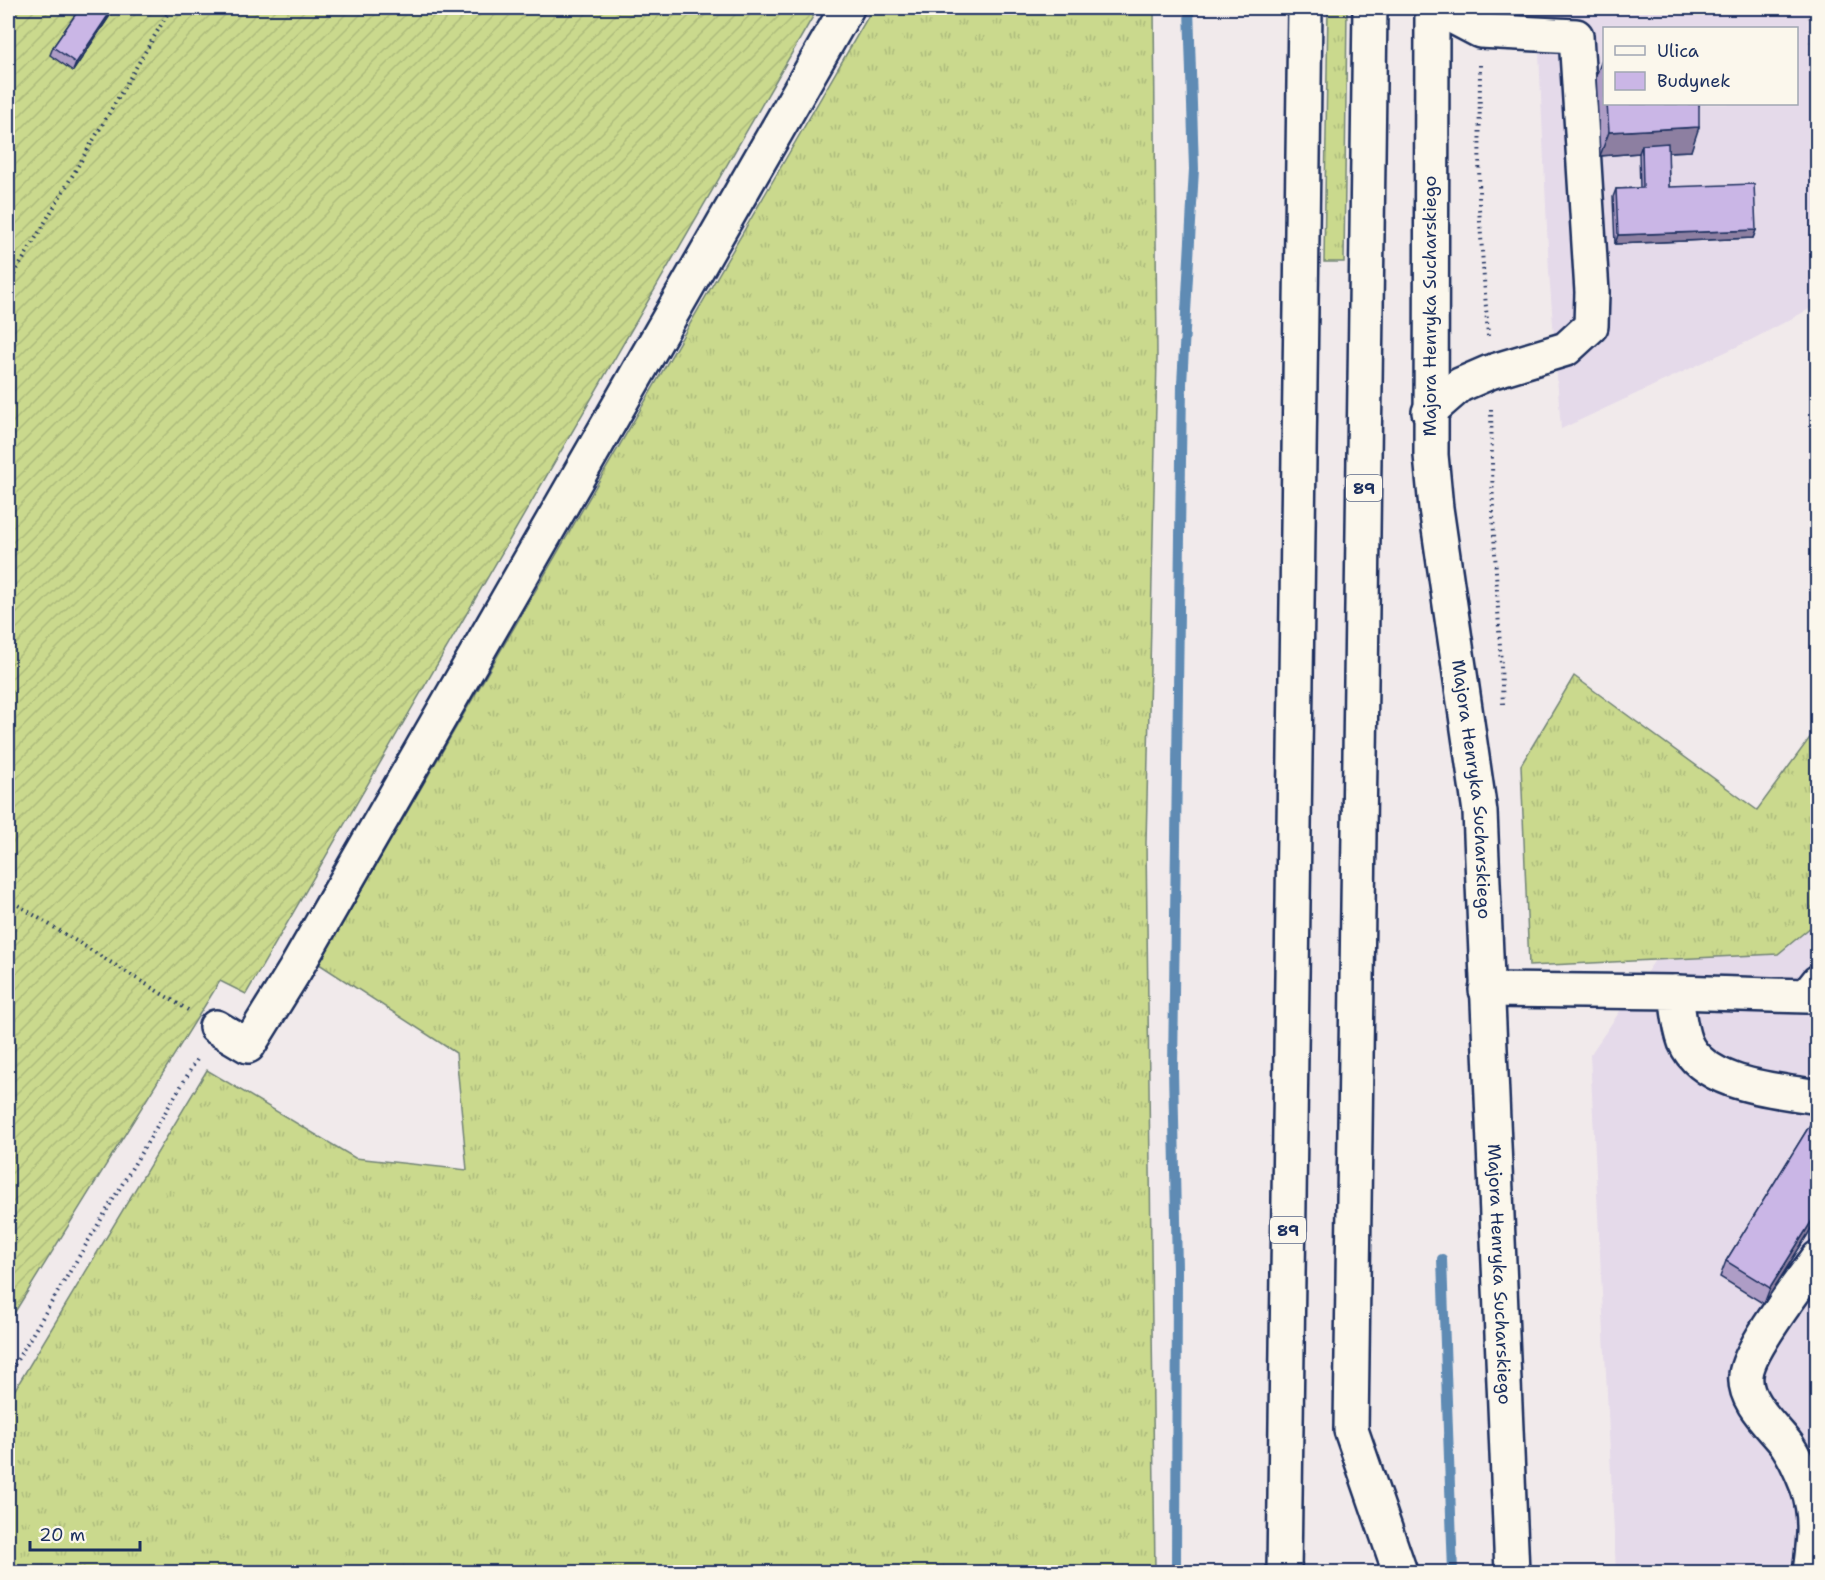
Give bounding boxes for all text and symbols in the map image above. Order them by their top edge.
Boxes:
legend [1603,27,1798,105]
text: Ulica [1657,39,1699,63]
text: Budynek [1657,69,1731,93]
street label: Majora Henryka Sucharskiego [1418,176,1442,436]
road number: 89 [1346,475,1382,501]
street label: Majora Henryka Sucharskiego [1446,658,1496,920]
street label: Majora Henryka Sucharskiego [1482,1143,1517,1405]
road number: 89 [1270,1217,1306,1243]
scale bar [30,1514,140,1552]
text: 20 m [39,1523,85,1547]

